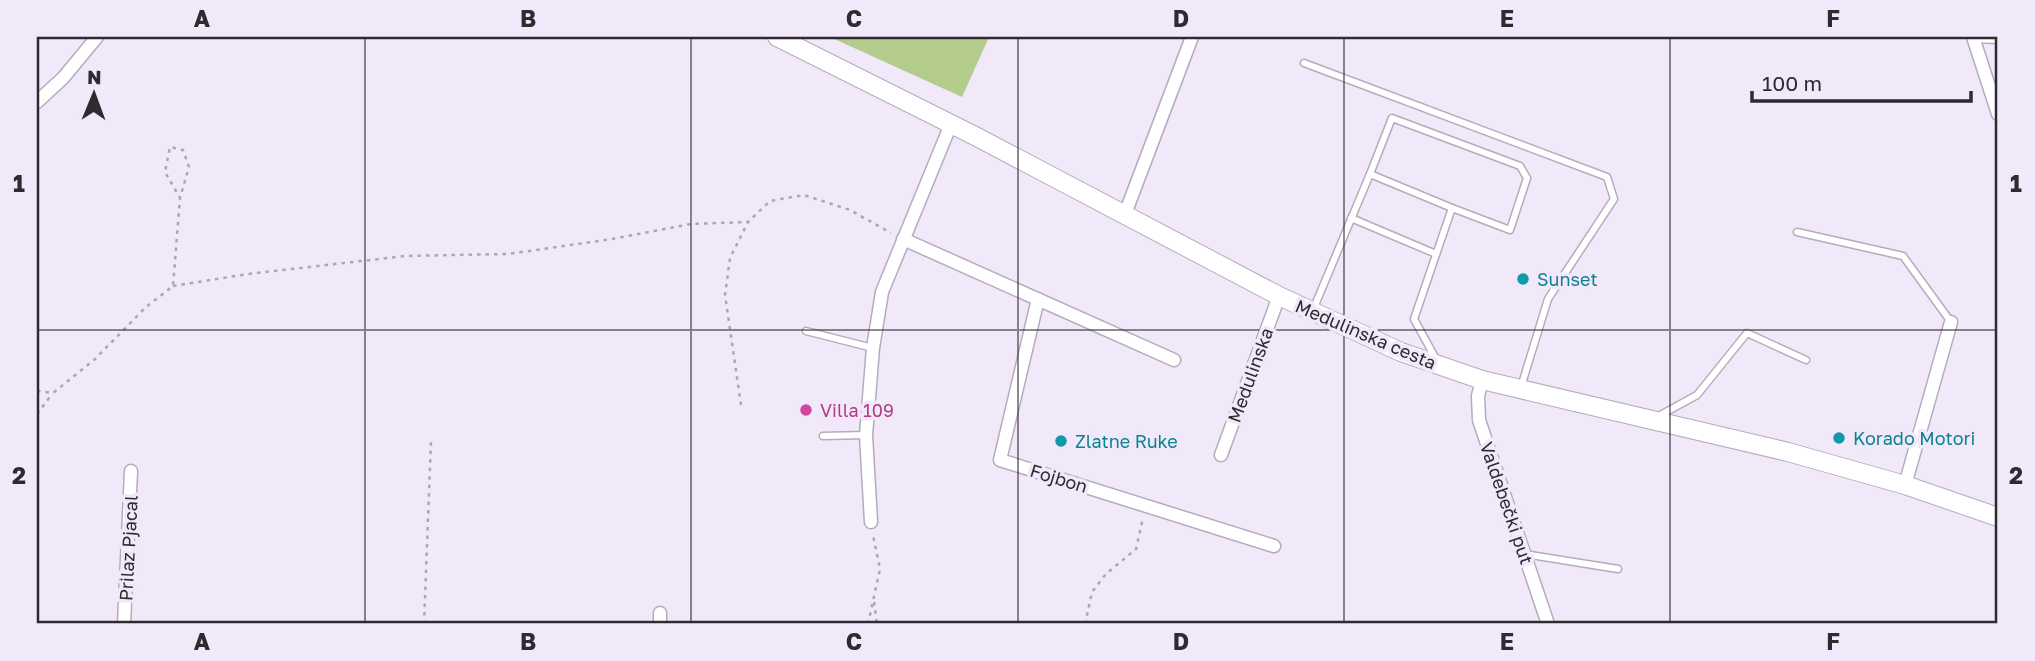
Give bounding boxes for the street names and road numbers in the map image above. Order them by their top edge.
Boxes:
street label: Medulinska cesta [1292,294,1440,374]
street label: Medulinska [1223,325,1277,425]
street label: Valdebečki put [1476,439,1538,567]
street label: Fojbon [1028,459,1090,497]
street label: Prilaz Pjacal [114,494,142,601]

